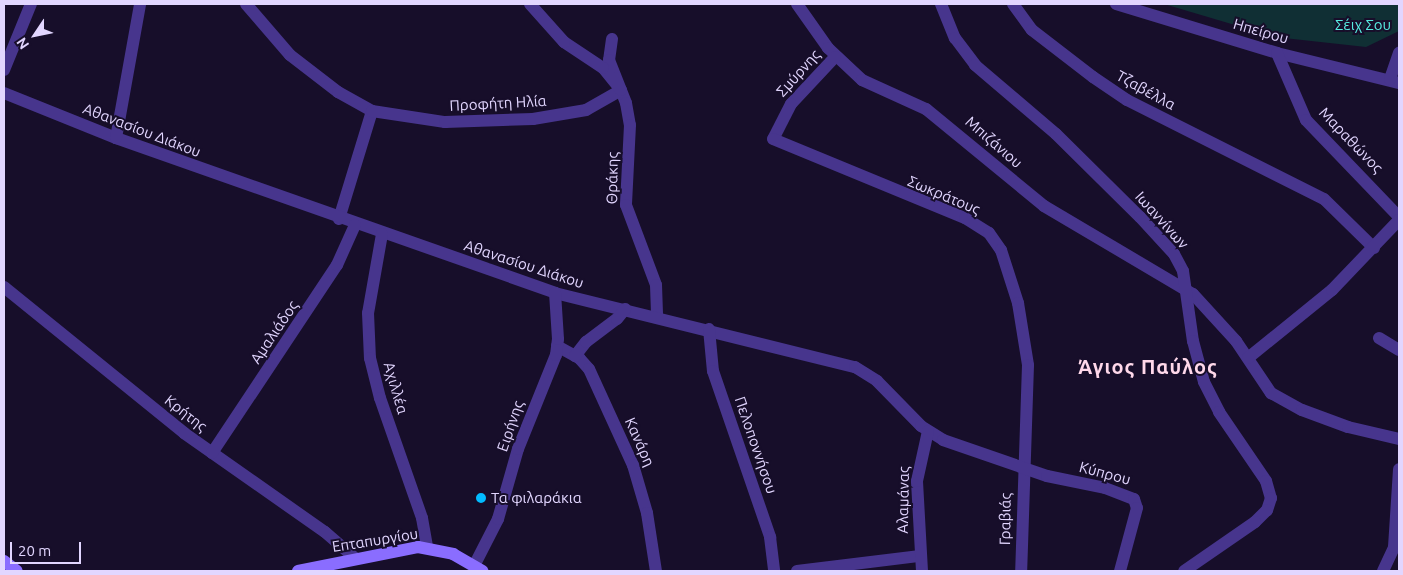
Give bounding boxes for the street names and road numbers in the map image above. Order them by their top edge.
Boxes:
street label: Ηπείρου [1231,15,1291,47]
street label: Σμύρνης [772,46,824,100]
street label: Τζαβέλλα [1113,66,1179,114]
street label: Προφήτη Ηλία [449,91,547,115]
street label: Αθανασίου Διάκου [81,99,203,161]
street label: Μαραθώνος [1315,103,1387,177]
street label: Μπιζάνιου [962,112,1026,172]
street label: Θράκης [603,152,621,204]
street label: Σωκράτους [905,172,983,218]
street label: Ιωαννίνων [1132,188,1192,252]
street label: Αθανασίου Διάκου [462,236,586,292]
street label: Αμαλιάδος [246,297,302,367]
street label: Αχιλλέα [380,360,412,416]
street label: Κρήτης [161,391,211,435]
street label: Πελοποννήσου [731,394,781,496]
street label: Ειρήνης [493,398,527,454]
street label: Κανάρη [621,415,659,469]
street label: Κύπρου [1077,458,1133,488]
street label: Αλαμάνας [893,466,913,534]
street label: Γραβιάς [996,493,1014,545]
street label: Επταπυργίου [331,524,419,556]

